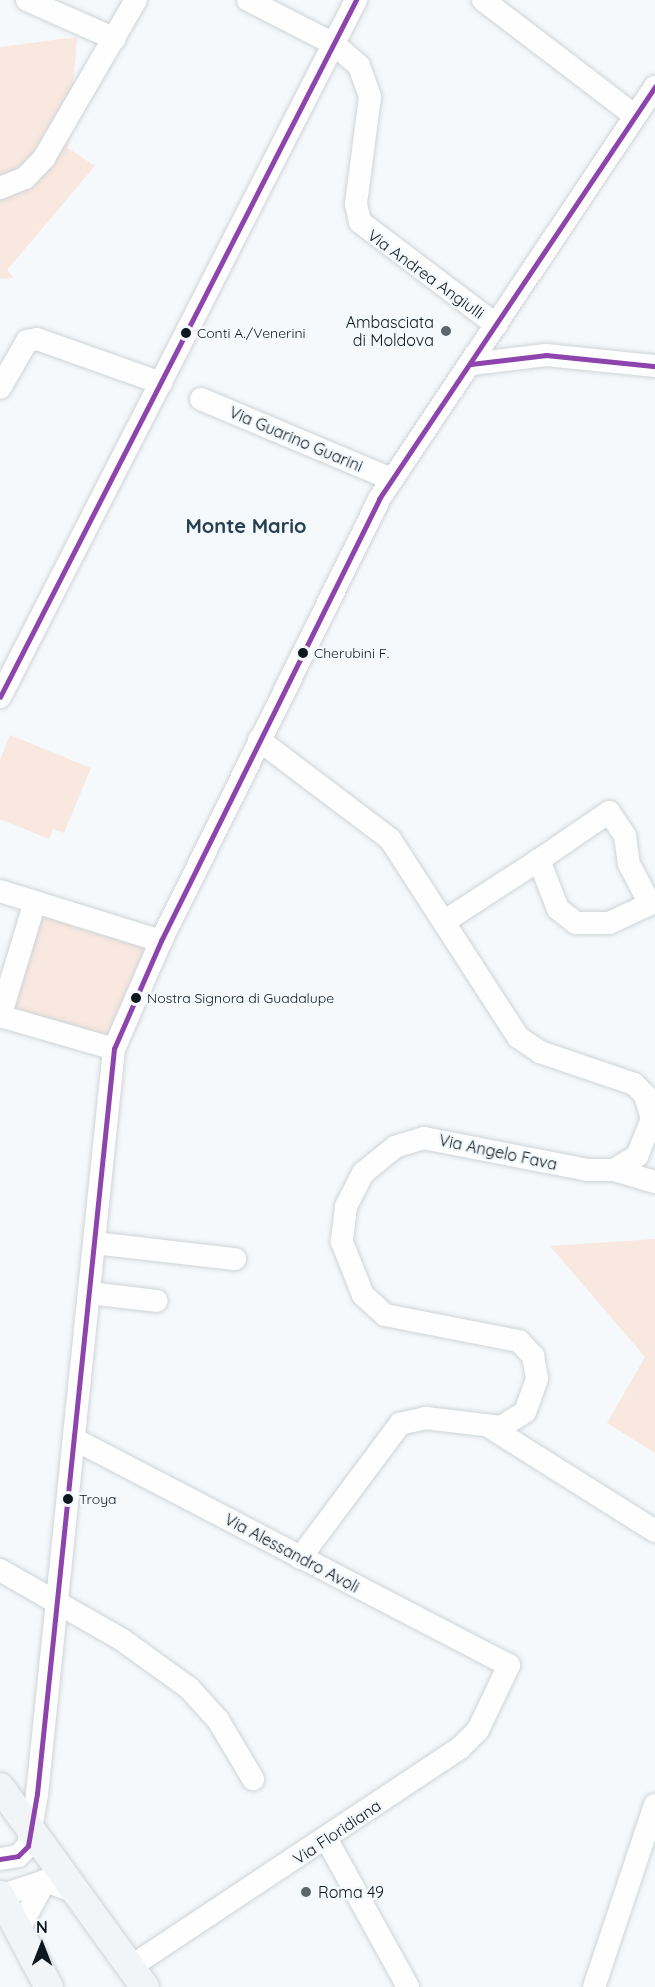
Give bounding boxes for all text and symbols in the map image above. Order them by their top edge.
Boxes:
street label: Via Andrea Angiulli [364,225,488,323]
place label: Ambasciata di Moldova [346,312,434,350]
marker: Ambasciata di Moldova [439,324,453,338]
place label: Conti A./Venerini [197,325,306,341]
marker: Conti A./Venerini [180,327,192,339]
street label: Via Guarino Guarini [226,402,366,476]
district label: Monte Mario [185,513,307,537]
place label: Cherubini F. [314,645,389,661]
marker: Cherubini F. [297,647,309,659]
place label: Nostra Signora di Guadalupe [147,990,334,1006]
marker: Nostra Signora di Guadalupe [130,992,142,1004]
street label: Via Angelo Fava [437,1130,559,1174]
place label: Troya [79,1491,117,1507]
marker: Troya [62,1493,74,1505]
street label: Via Alessandro Avoli [221,1509,363,1597]
street label: Via Floridiana [289,1796,385,1868]
place label: Roma 49 [318,1882,384,1902]
marker: Roma 49 [299,1885,313,1899]
north arrow [12,1915,72,1975]
text: N [36,1917,48,1937]

